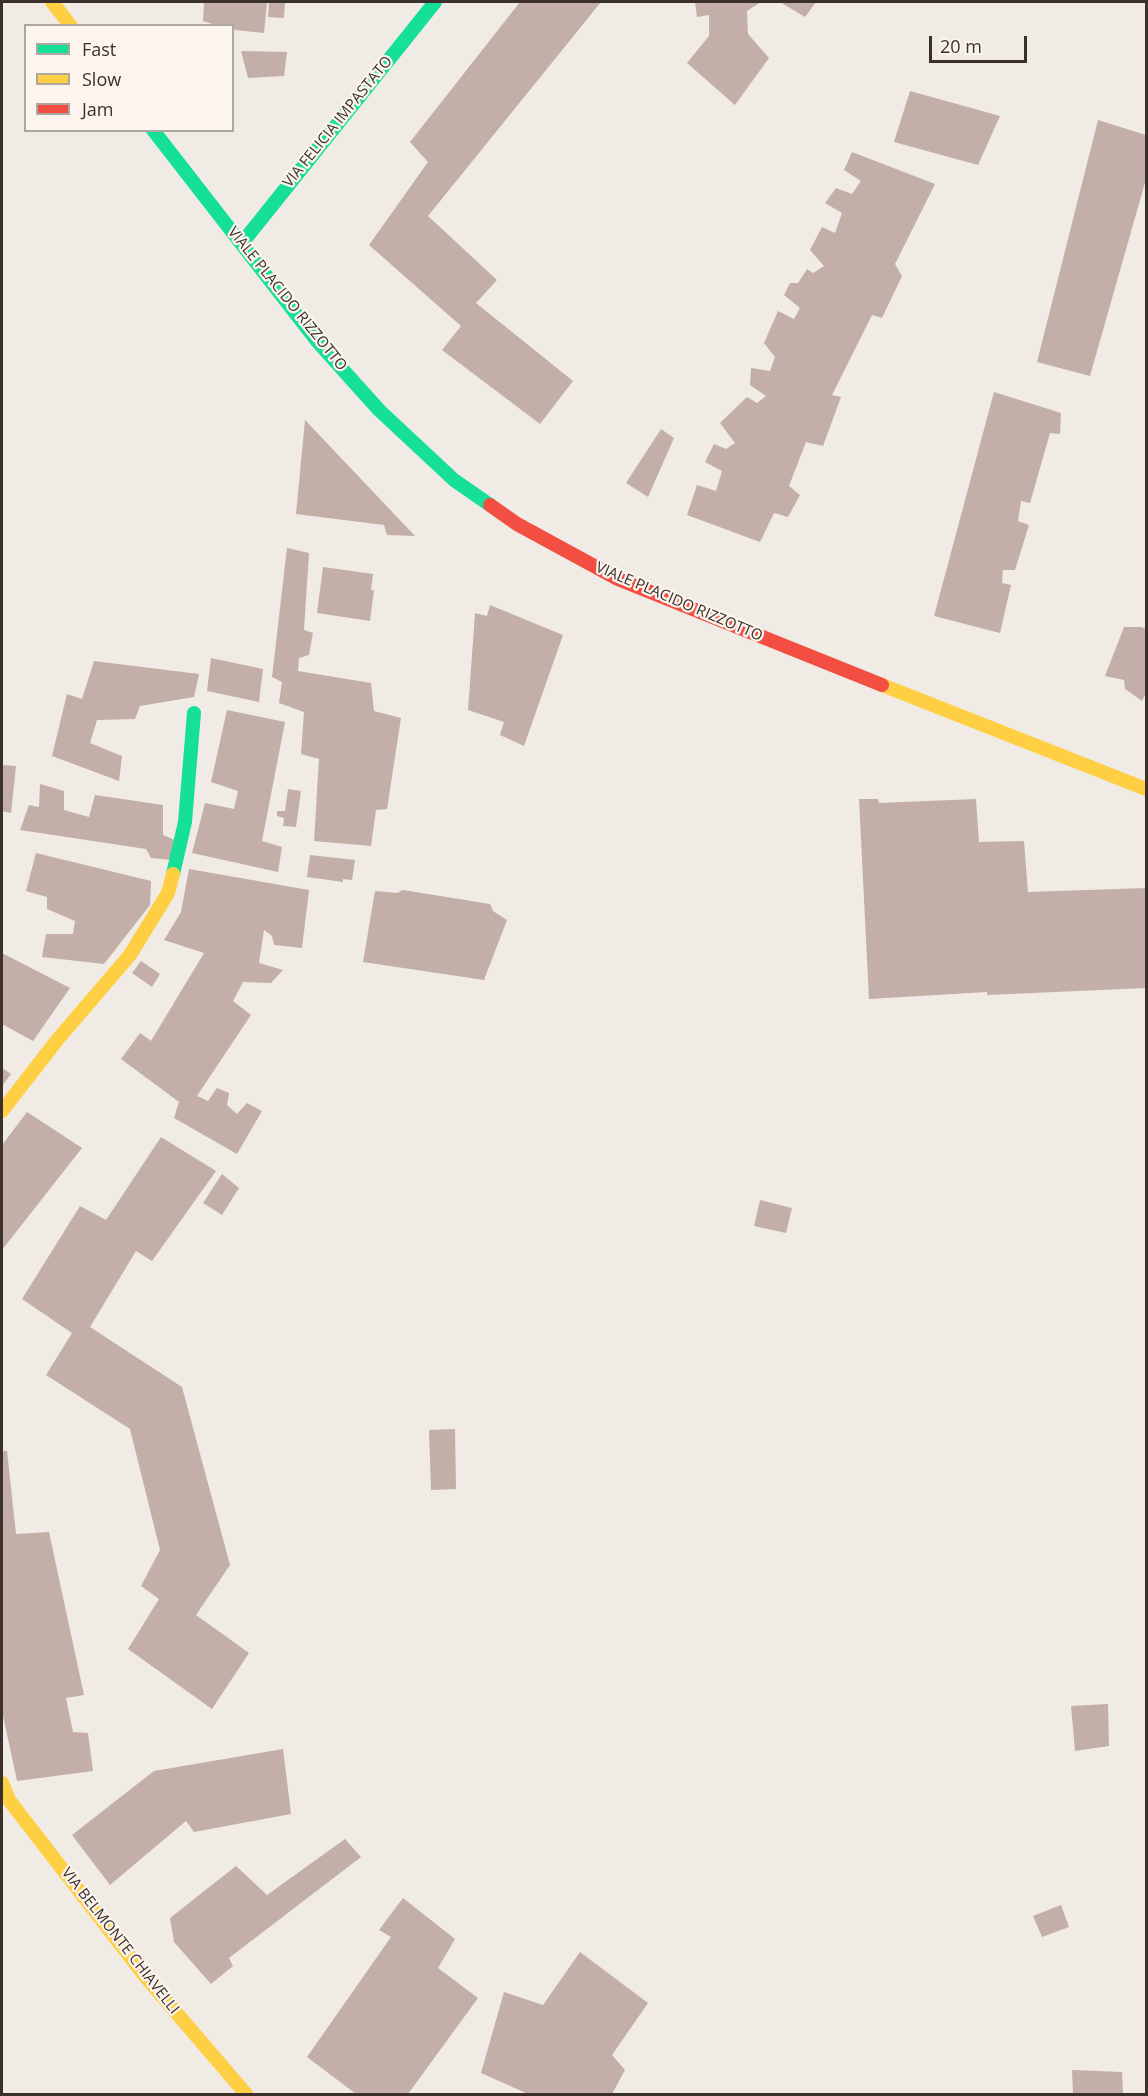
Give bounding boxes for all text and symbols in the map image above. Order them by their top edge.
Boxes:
legend [24,24,234,132]
scale bar [932,24,1030,62]
text: 20 m [940,34,982,58]
text: Fast [82,37,116,61]
street label: VIA FELICIA IMPASTATO [279,53,397,191]
text: Slow [82,67,121,91]
text: Jam [82,97,114,121]
street label: VIALE PLACIDO RIZZOTTO [224,224,350,374]
street label: VIALE PLACIDO RIZZOTTO [593,559,765,645]
street label: VIA BELMONTE CHIAVELLI [57,1864,183,2018]

